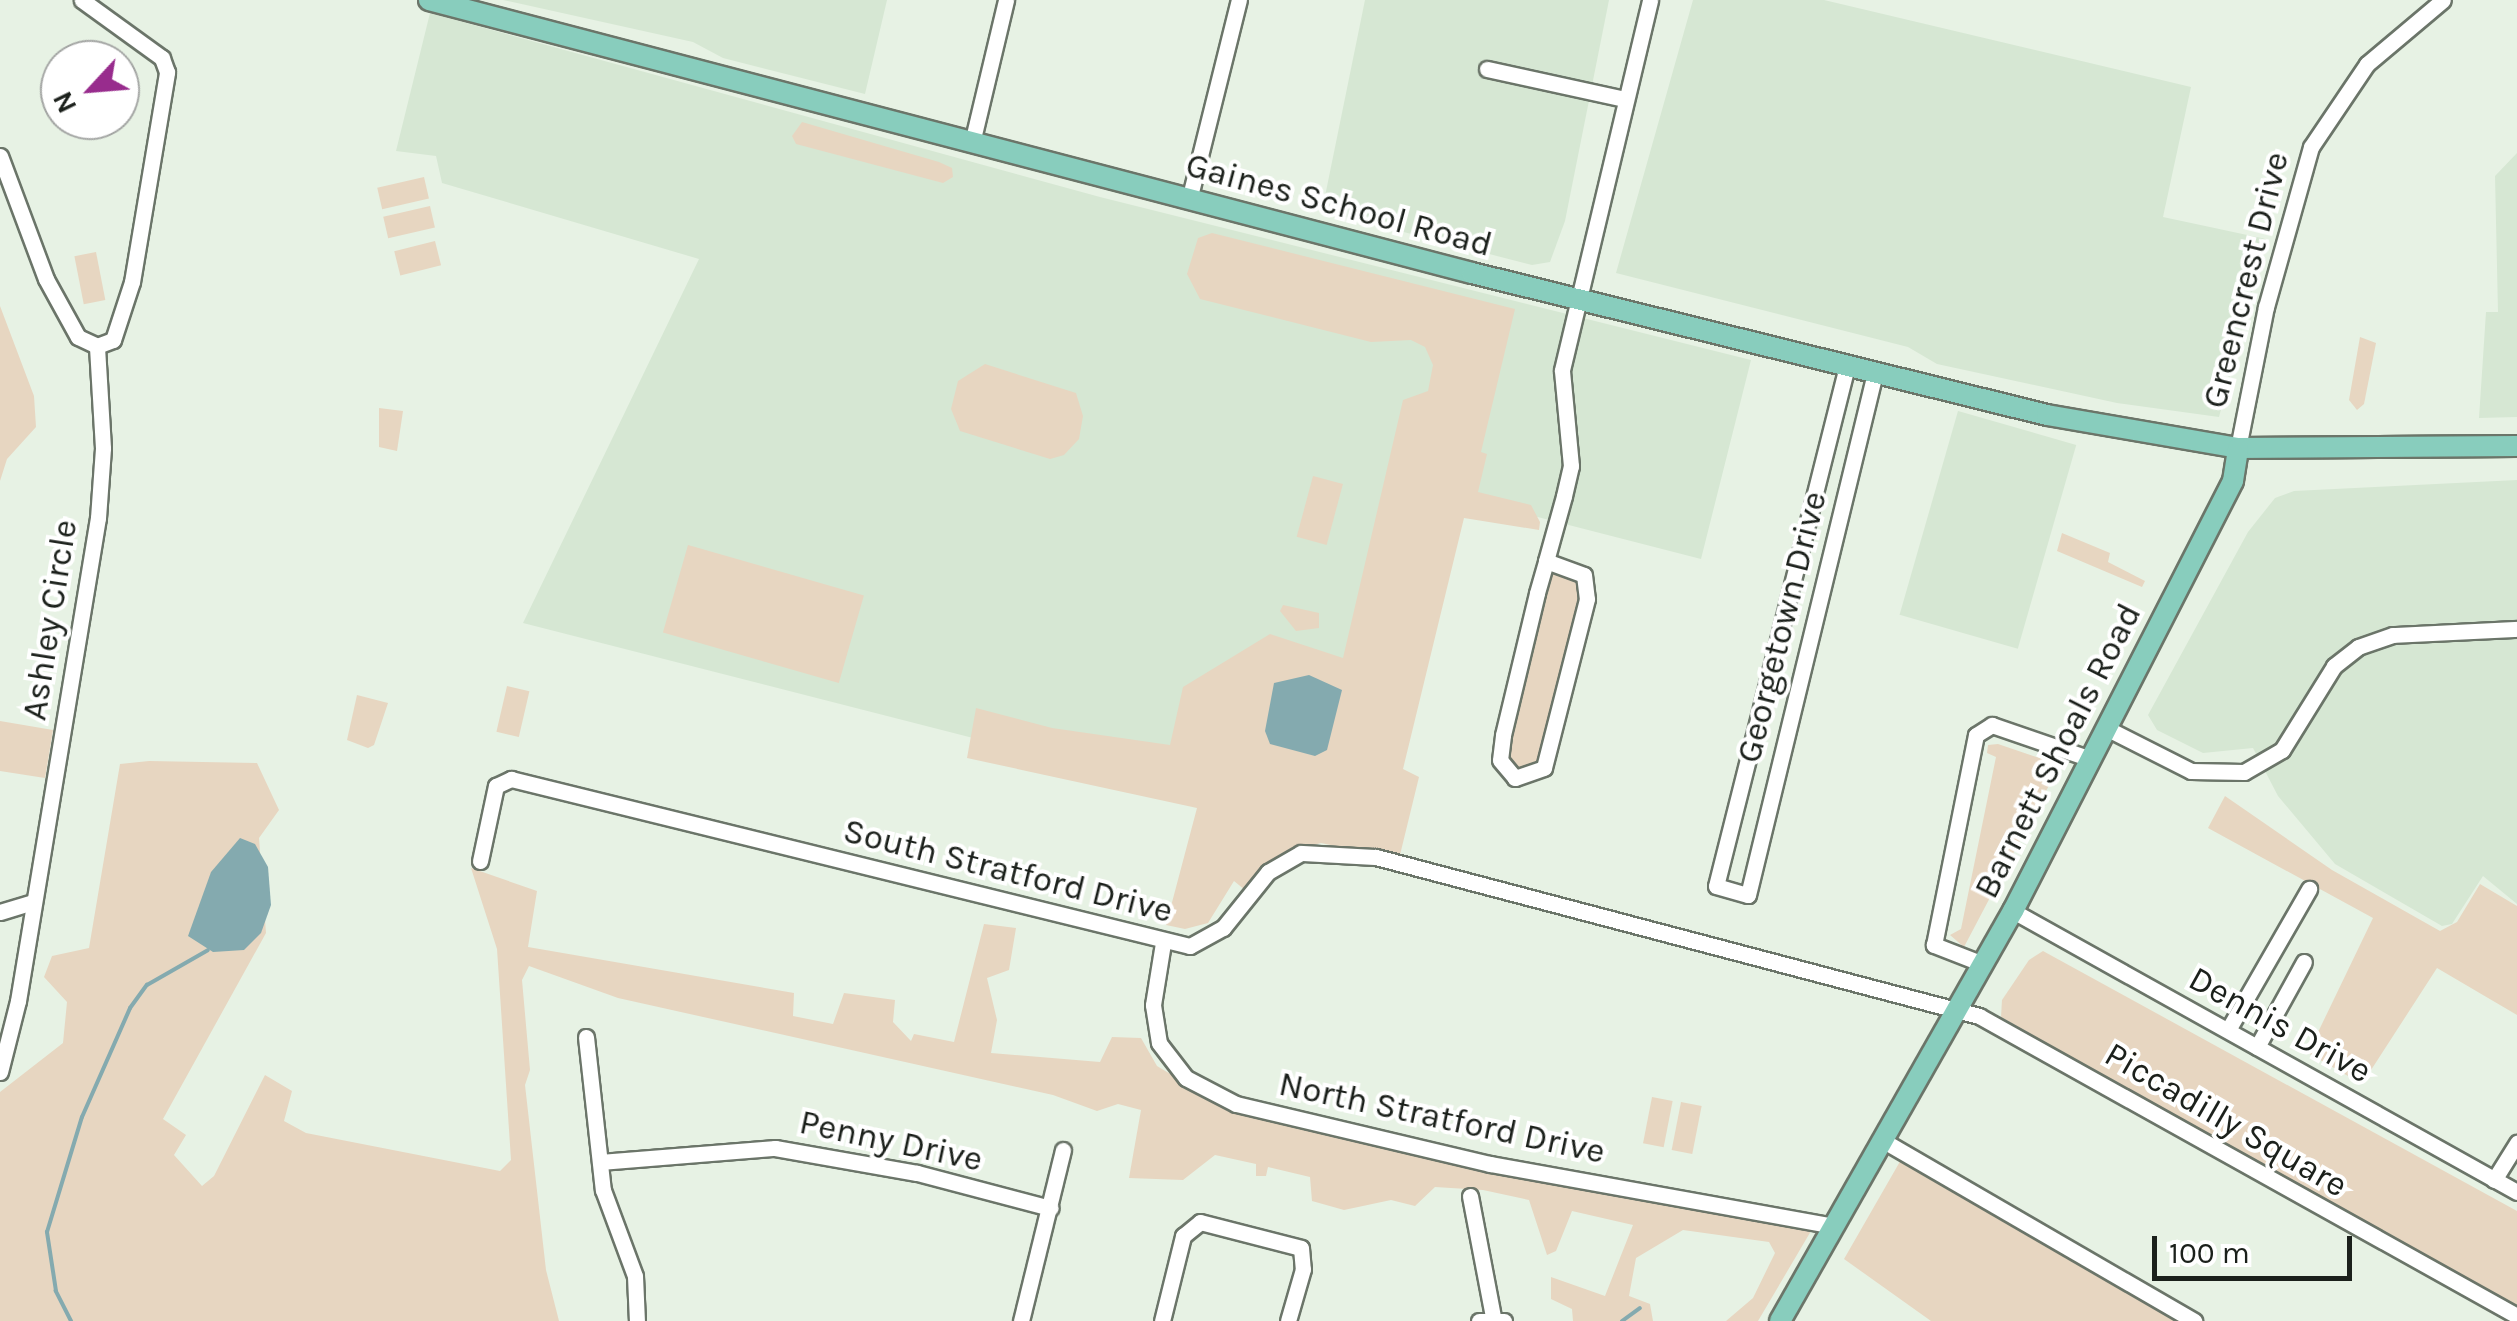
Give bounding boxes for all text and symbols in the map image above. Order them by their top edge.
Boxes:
north arrow [40,40,140,140]
text: N [45,86,84,119]
street label: Gaines School Road [1181,144,1497,266]
street label: Greencrest Drive [2194,148,2298,412]
street label: Georgetown Drive [1728,487,1836,767]
street label: Ashley Circle [13,517,87,723]
street label: Barnett Shoals Road [1965,597,2151,905]
street label: South Stratford Drive [839,810,1177,932]
street label: Dennis Drive [2181,958,2379,1092]
street label: Piccadilly Square [2097,1033,2355,1207]
street label: North Stratford Drive [1275,1063,1609,1173]
street label: Penny Drive [796,1101,986,1181]
scale bar [2157,1216,2357,1278]
text: 100 m [2169,1235,2250,1271]

